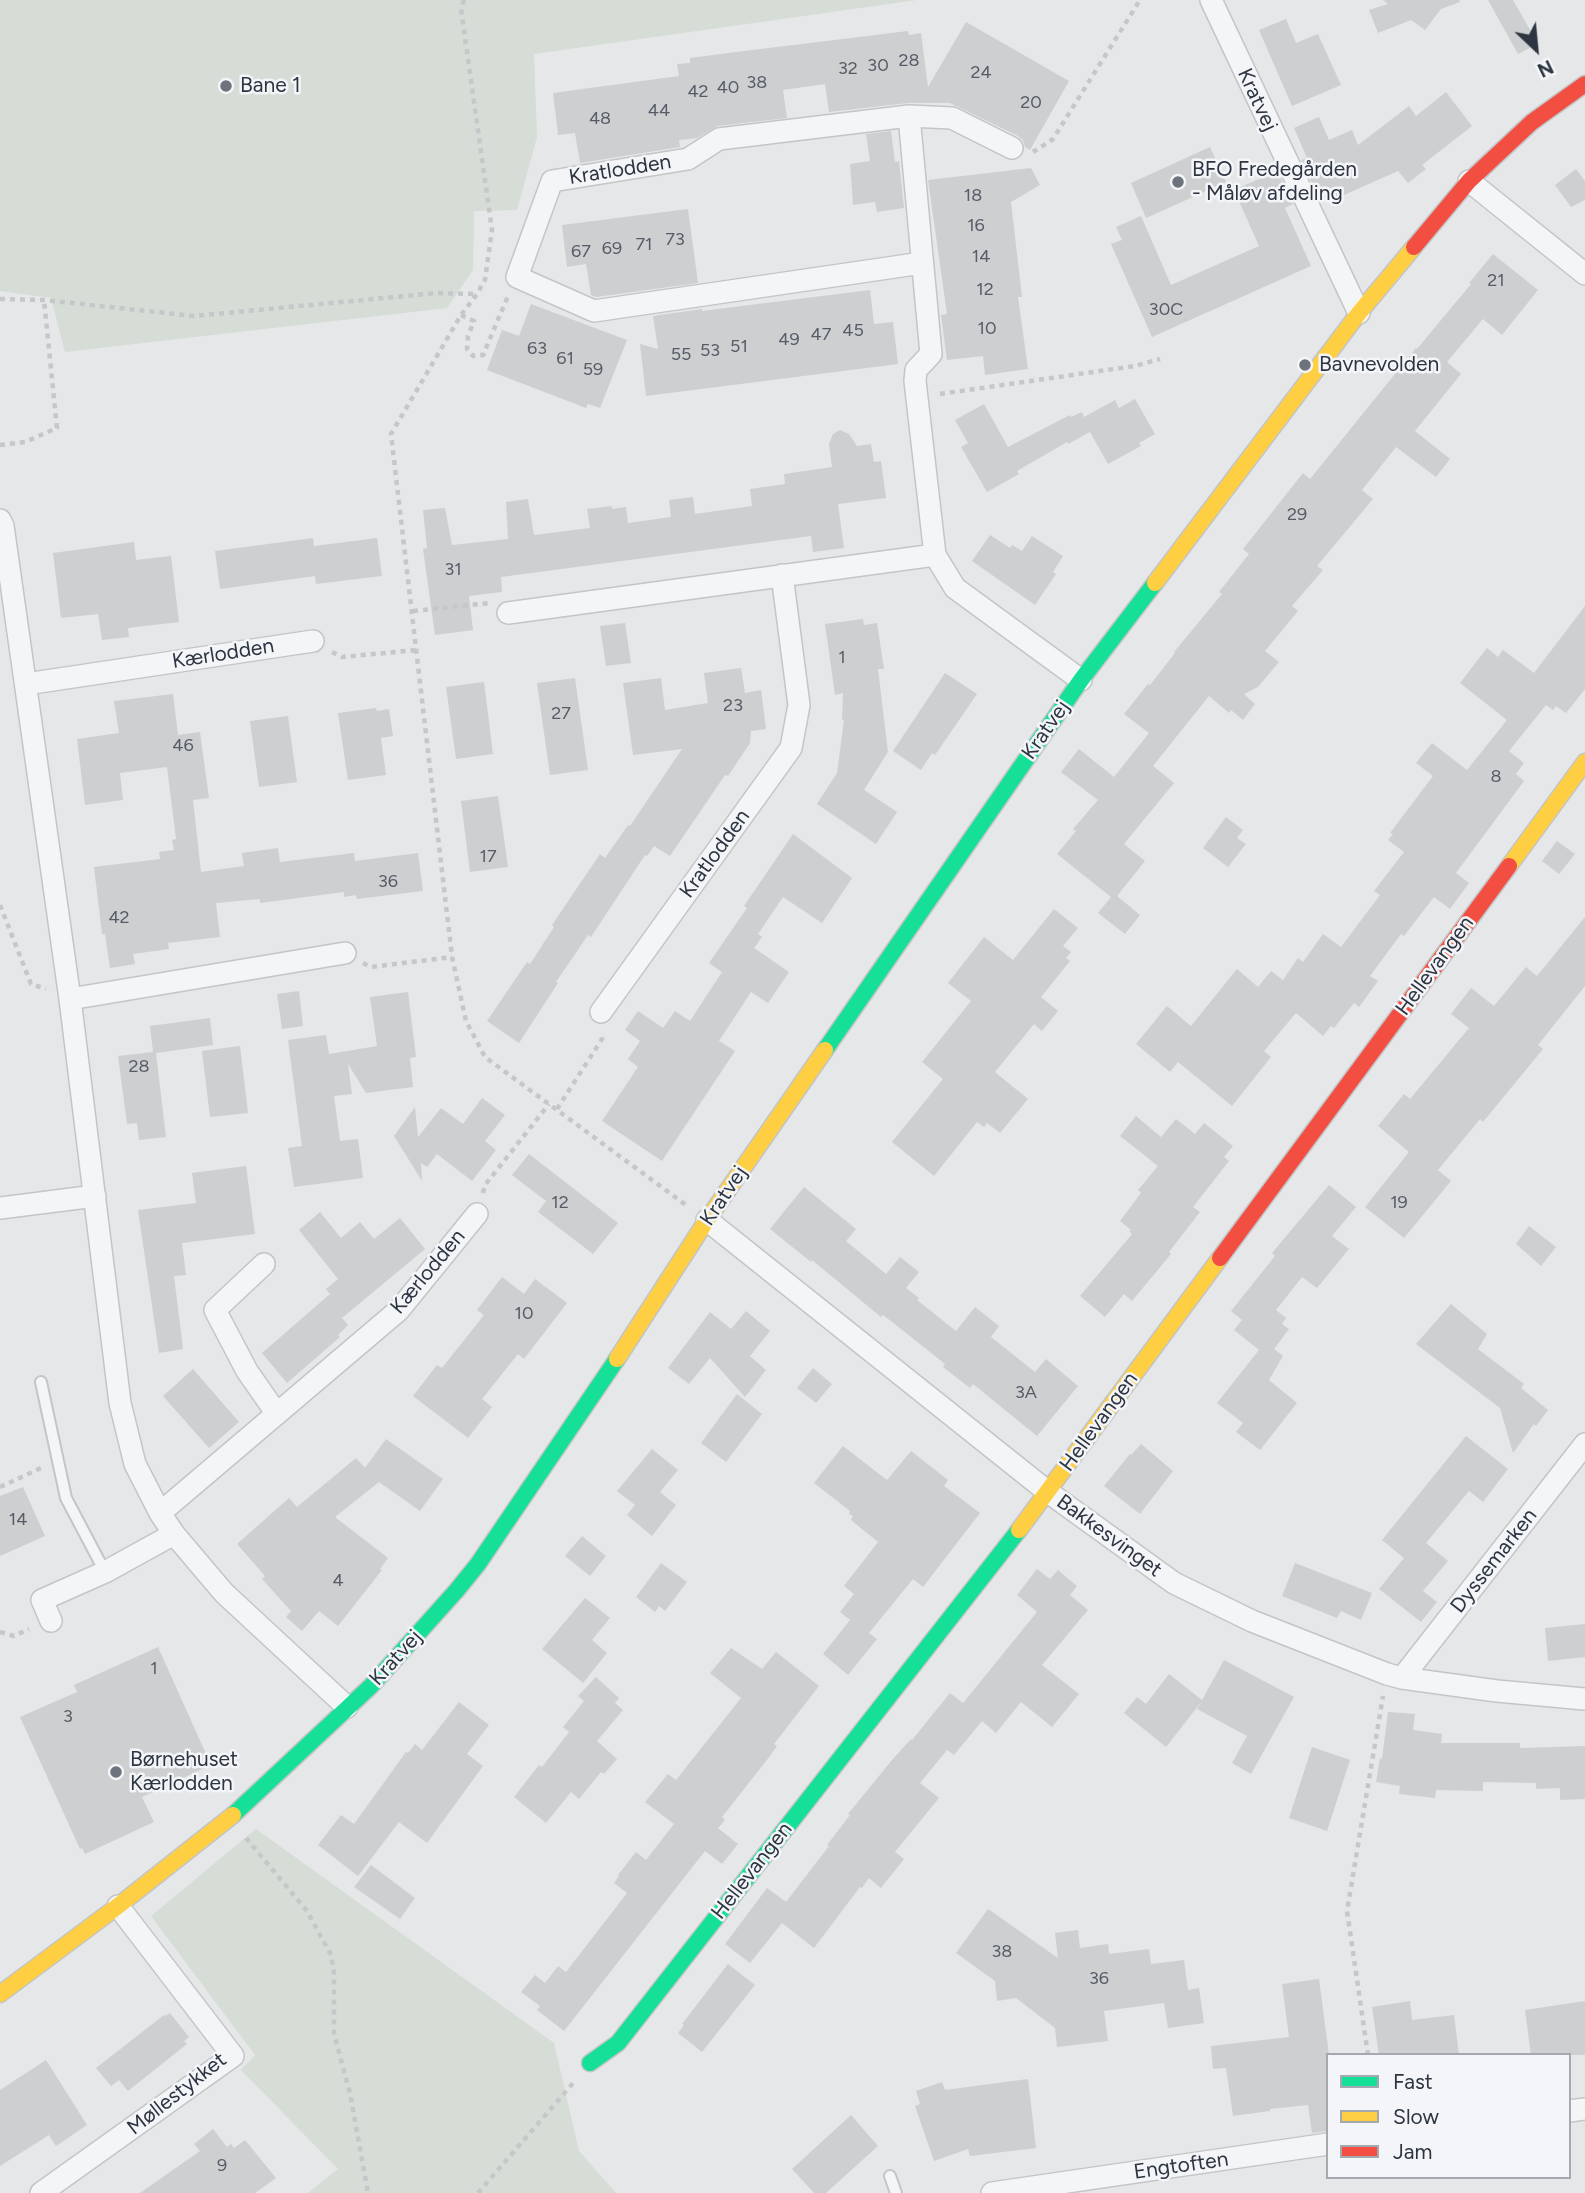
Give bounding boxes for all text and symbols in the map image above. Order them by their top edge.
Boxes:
north arrow [1501,14,1571,84]
house number: 28 [898,50,920,72]
house number: 30 [867,55,889,77]
text: N [1534,55,1557,82]
house number: 32 [838,58,858,80]
house number: 24 [970,62,992,84]
street label: Kratvej [1232,65,1282,135]
house number: 38 [747,72,767,94]
place label: Bane 1 [240,73,301,99]
house number: 40 [717,77,739,99]
marker: Bane 1 [218,78,234,94]
house number: 42 [687,81,709,103]
house number: 20 [1020,92,1042,114]
house number: 44 [648,100,670,122]
house number: 48 [589,108,611,130]
street label: Kratlodden [567,149,673,191]
place label: BFO Fredegården - Måløv afdeling [1192,157,1357,207]
marker: BFO Fredegården - Måløv afdeling [1170,174,1186,190]
house number: 18 [964,185,982,207]
house number: 16 [967,215,985,237]
house number: 73 [665,229,685,251]
house number: 71 [635,234,653,256]
house number: 69 [602,238,622,260]
house number: 67 [571,241,591,263]
house number: 14 [972,246,990,268]
house number: 21 [1487,270,1505,292]
house number: 12 [976,279,994,301]
house number: 30C [1149,299,1183,321]
house number: 10 [978,318,996,340]
house number: 45 [842,320,864,342]
house number: 47 [811,324,831,346]
house number: 49 [778,329,800,351]
house number: 51 [730,336,748,358]
house number: 63 [527,338,547,360]
house number: 53 [700,340,720,362]
house number: 55 [671,344,691,366]
house number: 61 [556,348,574,370]
place label: Bavnevolden [1319,352,1439,378]
marker: Bavnevolden [1297,357,1313,373]
house number: 59 [583,359,603,381]
house number: 29 [1287,504,1307,526]
house number: 31 [444,559,462,581]
street label: Kærlodden [170,634,276,674]
house number: 1 [838,647,846,669]
house number: 23 [723,695,743,717]
street label: Kratvej [1017,696,1075,764]
house number: 27 [551,703,571,725]
house number: 46 [172,735,194,757]
house number: 8 [1490,766,1502,788]
street label: Kratlodden [675,805,755,903]
house number: 17 [479,846,497,868]
house number: 36 [378,871,398,893]
house number: 42 [108,907,130,929]
street label: Hellevangen [1391,912,1479,1020]
house number: 28 [128,1056,150,1078]
street label: Kratvej [695,1161,753,1231]
house number: 12 [551,1192,569,1214]
house number: 19 [1390,1192,1408,1214]
street label: Kærlodden [385,1225,471,1319]
house number: 10 [515,1303,533,1325]
street label: Hellevangen [1055,1368,1143,1476]
house number: 3A [1015,1382,1037,1404]
street label: Bakkesvinget [1051,1489,1167,1583]
street label: Dyssemarken [1445,1504,1543,1618]
house number: 14 [9,1509,27,1531]
house number: 4 [332,1570,344,1592]
street label: Kratvej [364,1625,428,1691]
house number: 1 [150,1658,158,1680]
house number: 3 [63,1706,73,1728]
place label: Børnehuset Kærlodden [130,1747,238,1797]
marker: Børnehuset Kærlodden [108,1764,124,1780]
street label: Hellevangen [706,1817,798,1925]
house number: 38 [992,1941,1012,1963]
house number: 36 [1089,1968,1109,1990]
street label: Møllestykket [122,2047,232,2141]
legend [1326,2053,1571,2179]
text: Fast [1393,2069,1433,2094]
text: Slow [1393,2104,1439,2129]
text: Jam [1393,2139,1432,2164]
street label: Engtoften [1132,2147,1230,2185]
house number: 9 [217,2155,227,2177]

